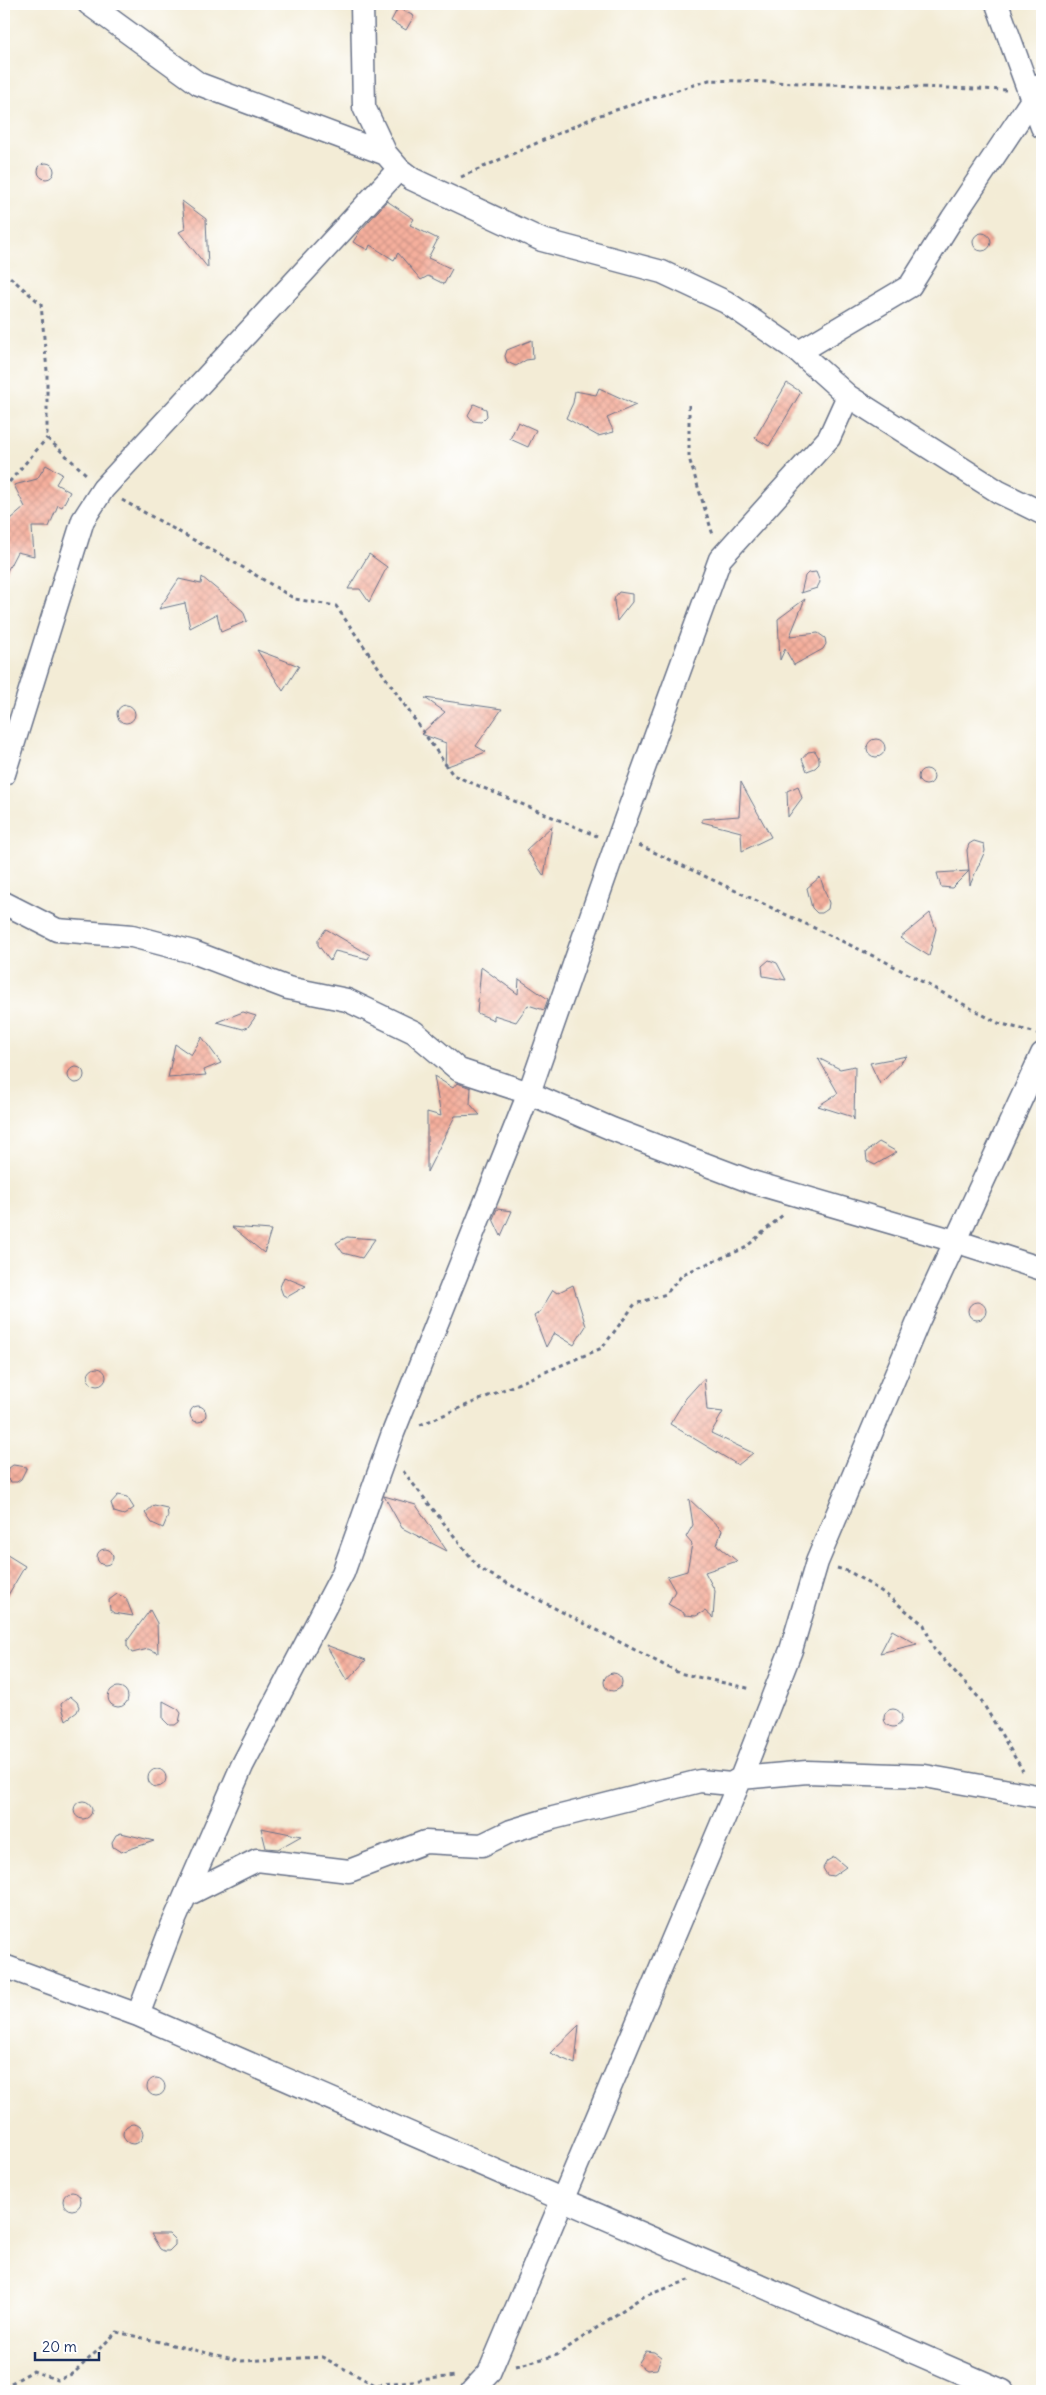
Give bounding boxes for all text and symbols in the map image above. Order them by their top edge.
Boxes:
scale bar [35,2330,99,2362]
text: 20 m [42,2337,77,2356]

